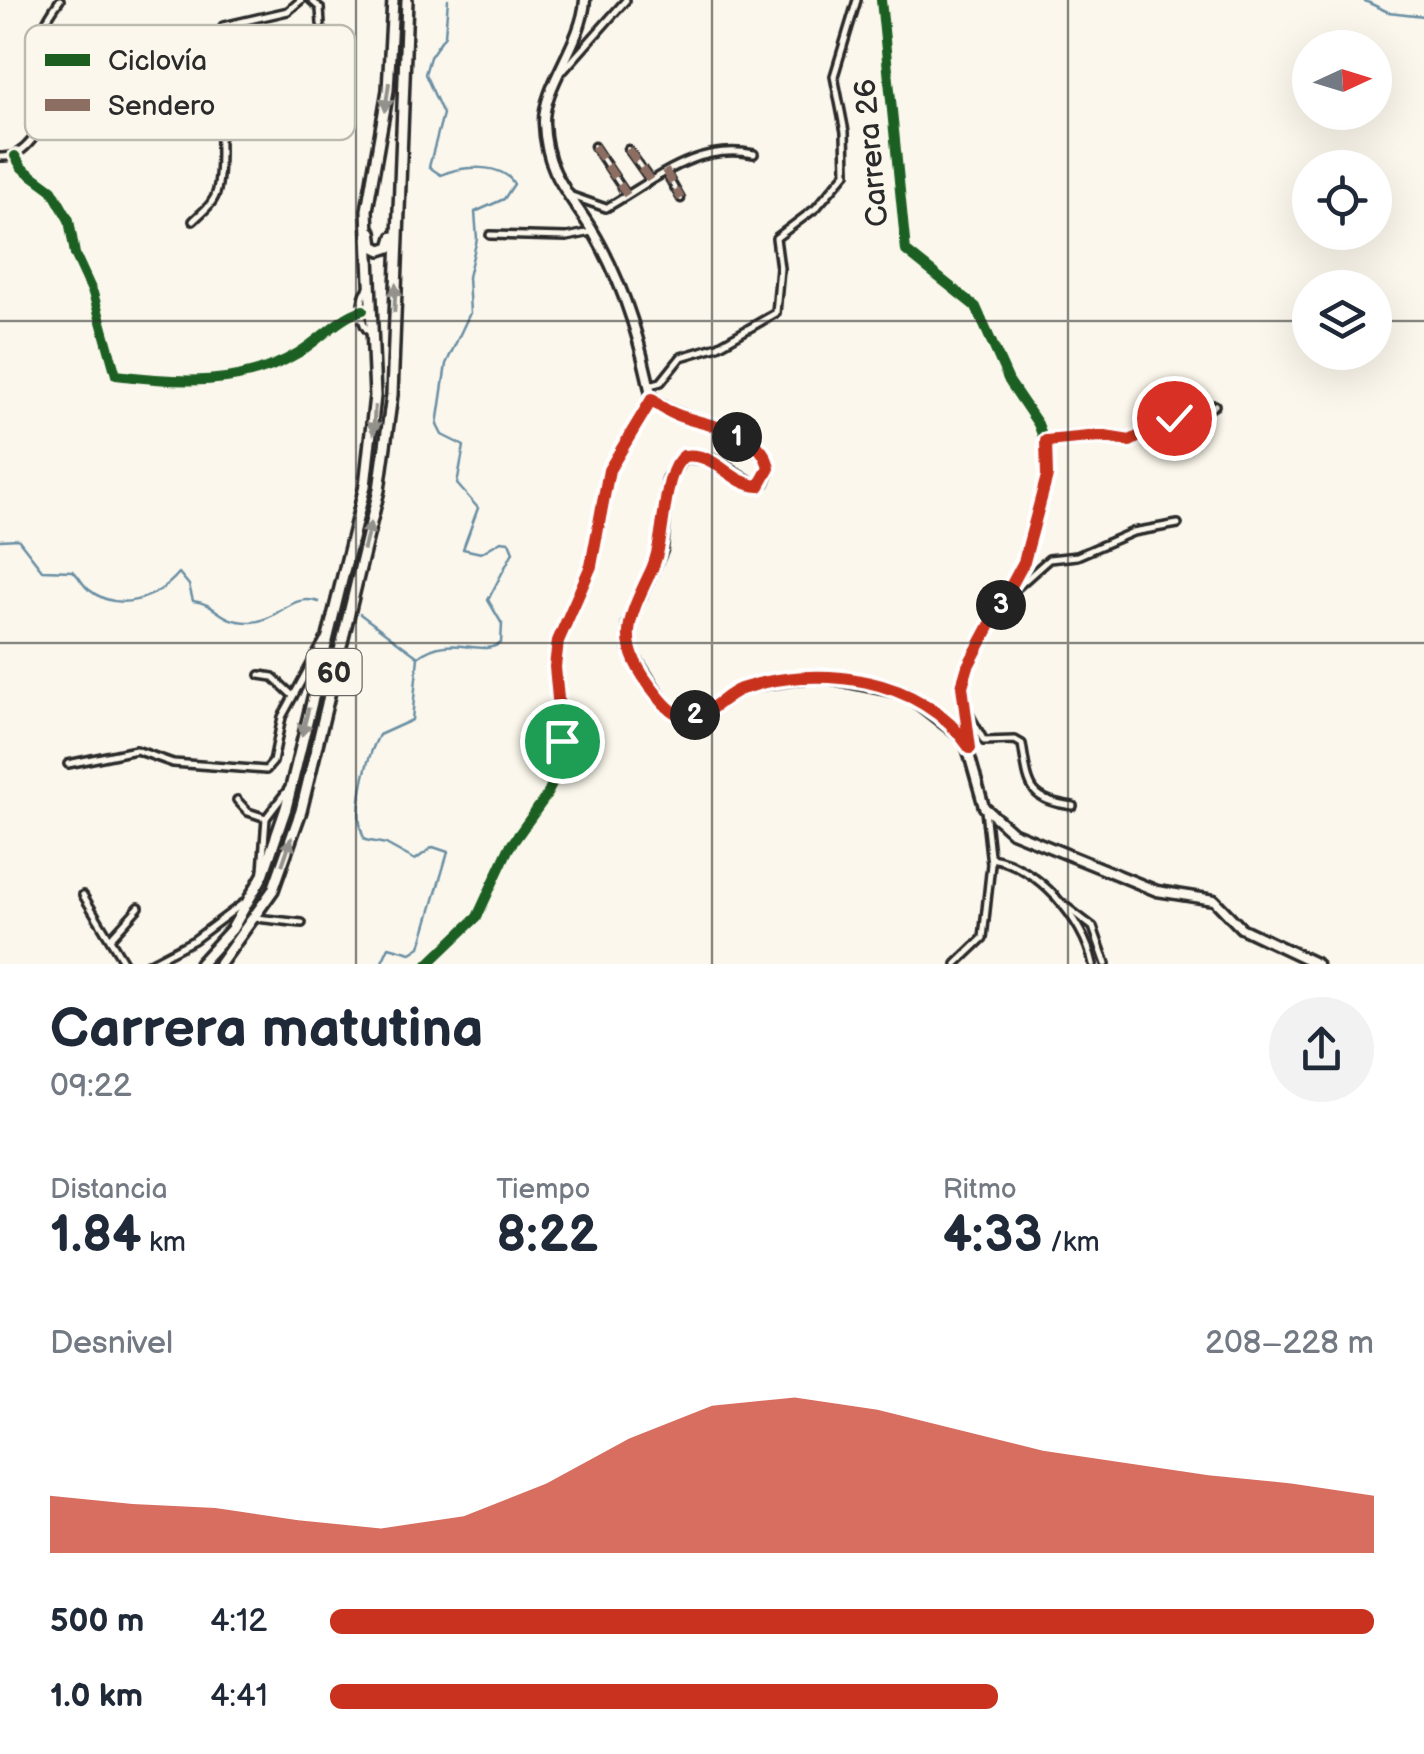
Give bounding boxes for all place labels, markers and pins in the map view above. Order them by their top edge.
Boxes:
pin [1132,376,1217,461]
pin: 1 [712,412,762,462]
pin: 3 [976,580,1026,630]
pin: 2 [670,690,720,740]
pin [520,699,605,784]

